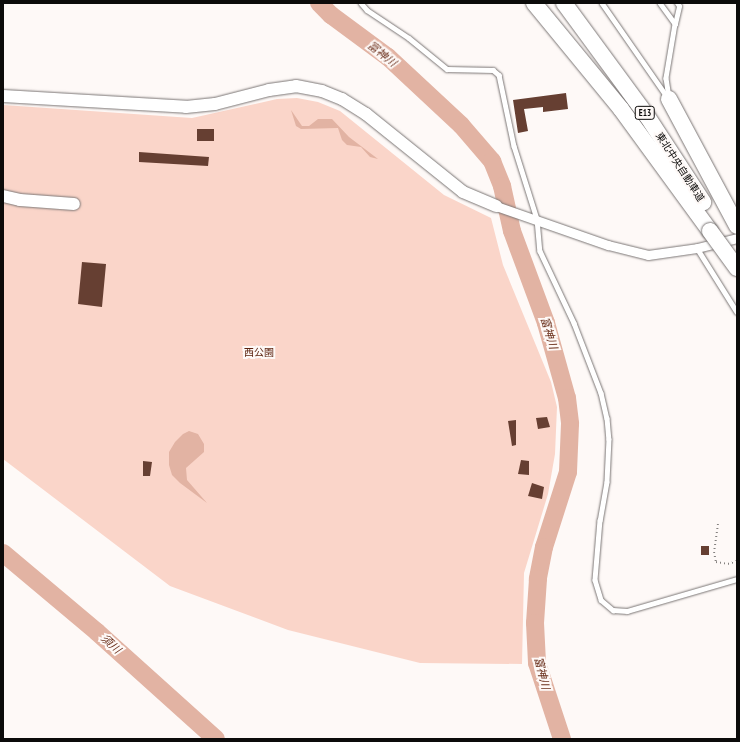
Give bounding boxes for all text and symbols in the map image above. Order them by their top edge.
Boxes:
water label: 富神川 [365,38,399,70]
road number: E13 [634,106,656,120]
street label: 東北中央自動車道 [653,130,707,204]
water label: 富神川 [538,315,560,351]
park label: 西公園 [244,347,274,359]
water label: 須川 [98,632,124,656]
water label: 富神川 [532,655,552,691]

